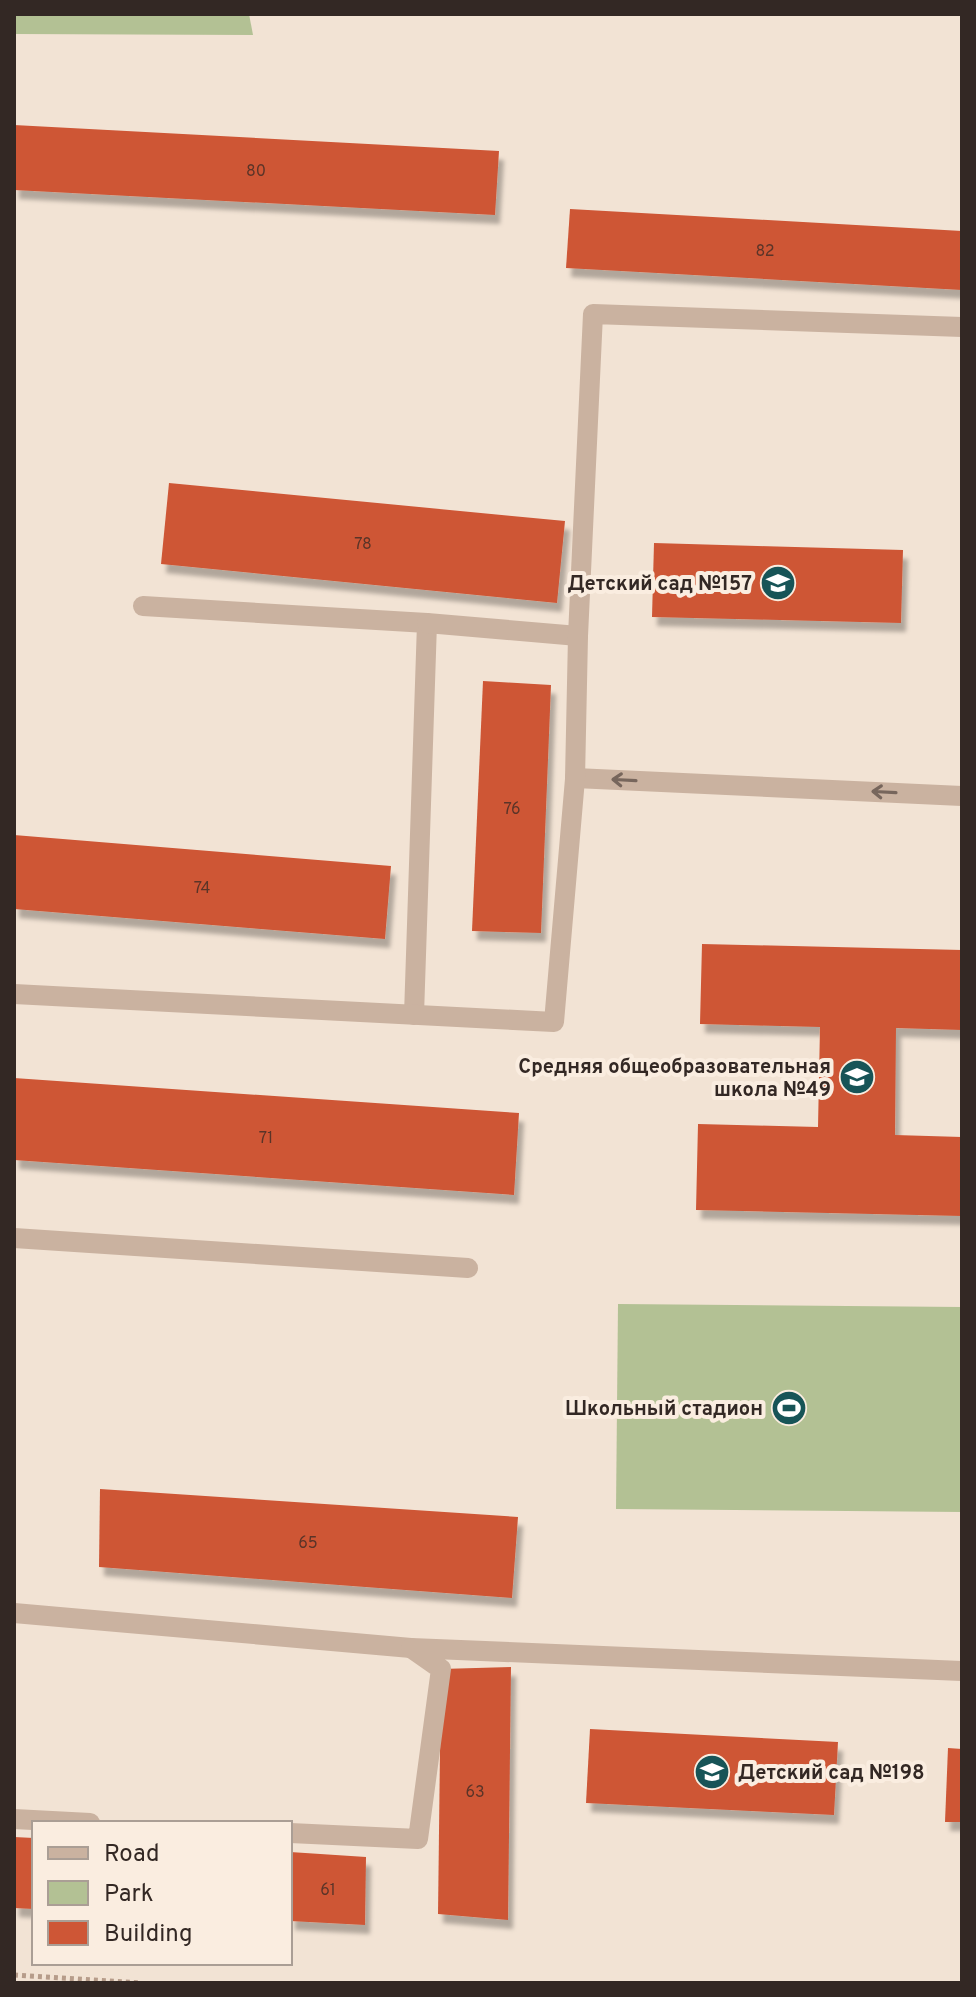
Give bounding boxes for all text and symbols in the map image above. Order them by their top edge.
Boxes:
house number: 80 [246,162,266,182]
house number: 82 [755,242,775,262]
house number: 78 [354,535,372,555]
school or university icon: Детский сад №157 [759,564,797,602]
place label: Детский сад №157 [567,572,752,598]
one-way arrow [611,773,638,788]
one-way arrow [871,785,898,800]
house number: 76 [503,800,521,820]
house number: 74 [194,879,210,899]
place label: Средняя общеобразовательная школа №49 [518,1055,831,1104]
school or university icon: Средняя общеобразовательная школа №49 [838,1058,876,1096]
house number: 71 [259,1129,273,1149]
sports icon: Школьный стадион [770,1389,808,1427]
place label: Школьный стадион [565,1397,763,1423]
house number: 65 [298,1534,318,1554]
school or university icon: Детский сад №198 [693,1753,731,1791]
place label: Детский сад №198 [738,1761,925,1787]
house number: 63 [465,1783,485,1803]
legend [32,1821,292,1965]
text: Road [104,1840,160,1870]
text: Park [104,1880,154,1910]
house number: 61 [320,1881,336,1901]
text: Building [104,1920,193,1950]

